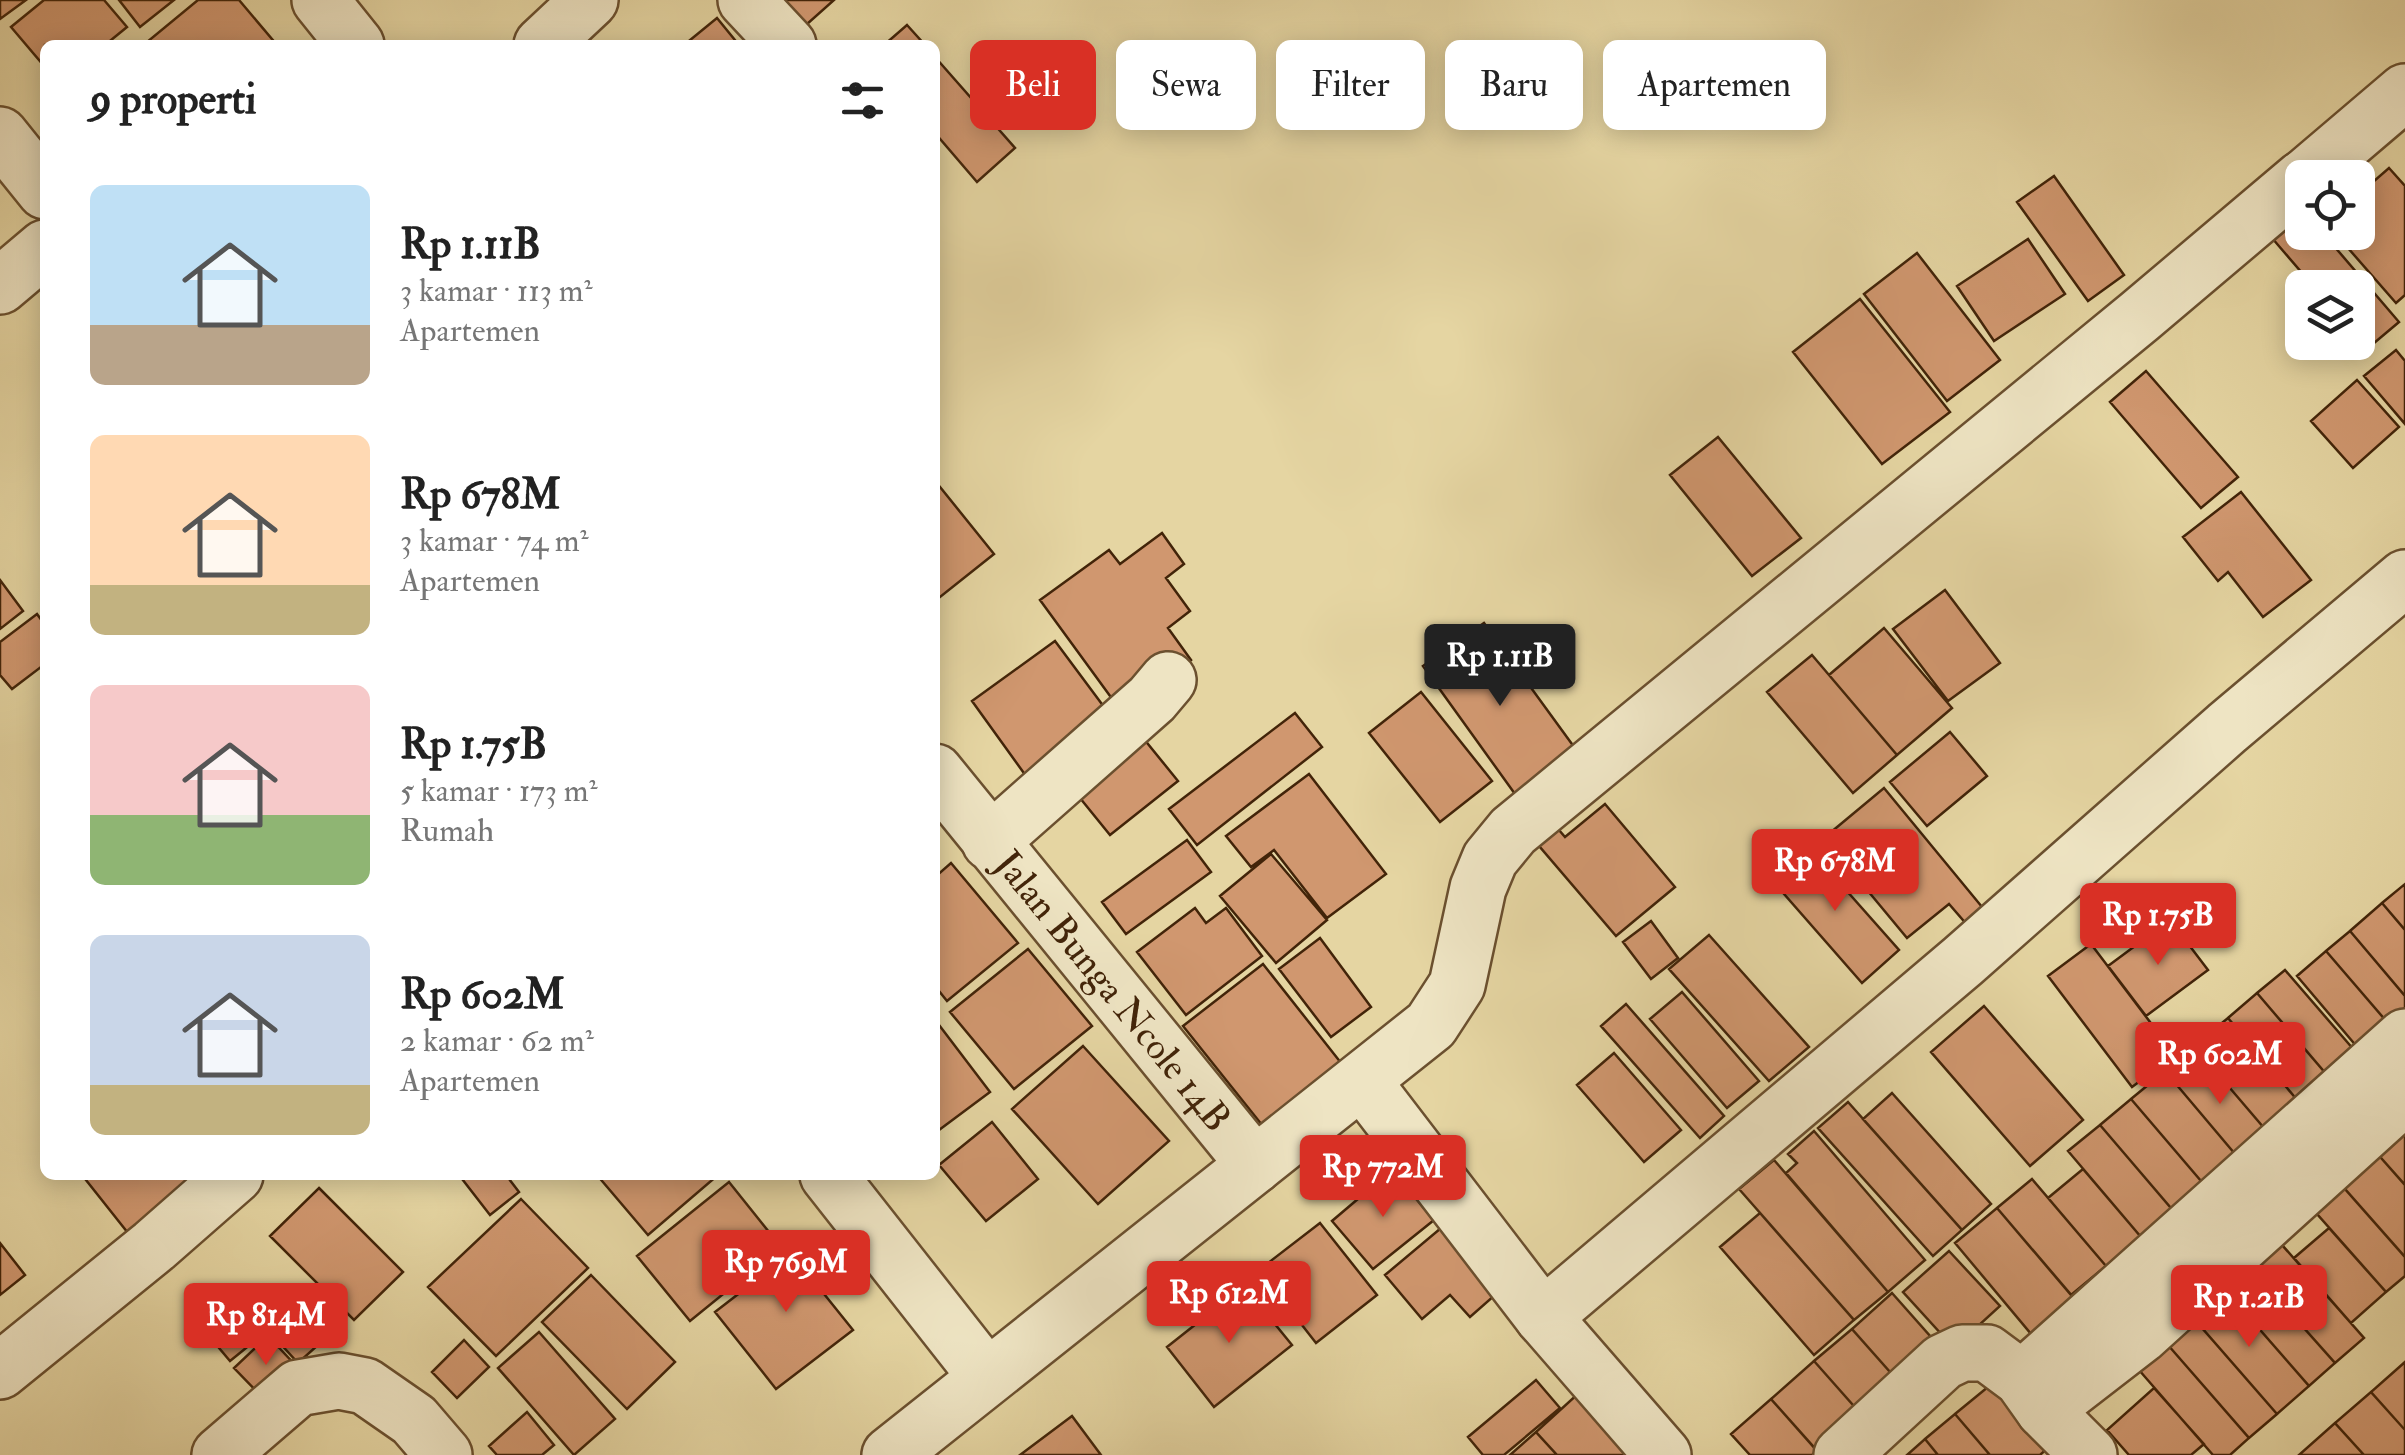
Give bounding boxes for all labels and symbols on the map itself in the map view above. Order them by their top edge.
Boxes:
pin: Rp 1.11B [1397,624,1603,709]
pin: Rp 678M [1743,829,1927,914]
street label: Jalan Bunga Ncole 14B [983,840,1241,1142]
pin: Rp 1.75B [2055,883,2261,968]
pin: Rp 602M [2128,1022,2312,1107]
pin: Rp 772M [1291,1135,1475,1220]
pin: Rp 769M [694,1230,878,1315]
pin: Rp 612M [1137,1261,1321,1346]
pin: Rp 1.21B [2146,1265,2352,1350]
pin: Rp 814M [174,1283,358,1368]

